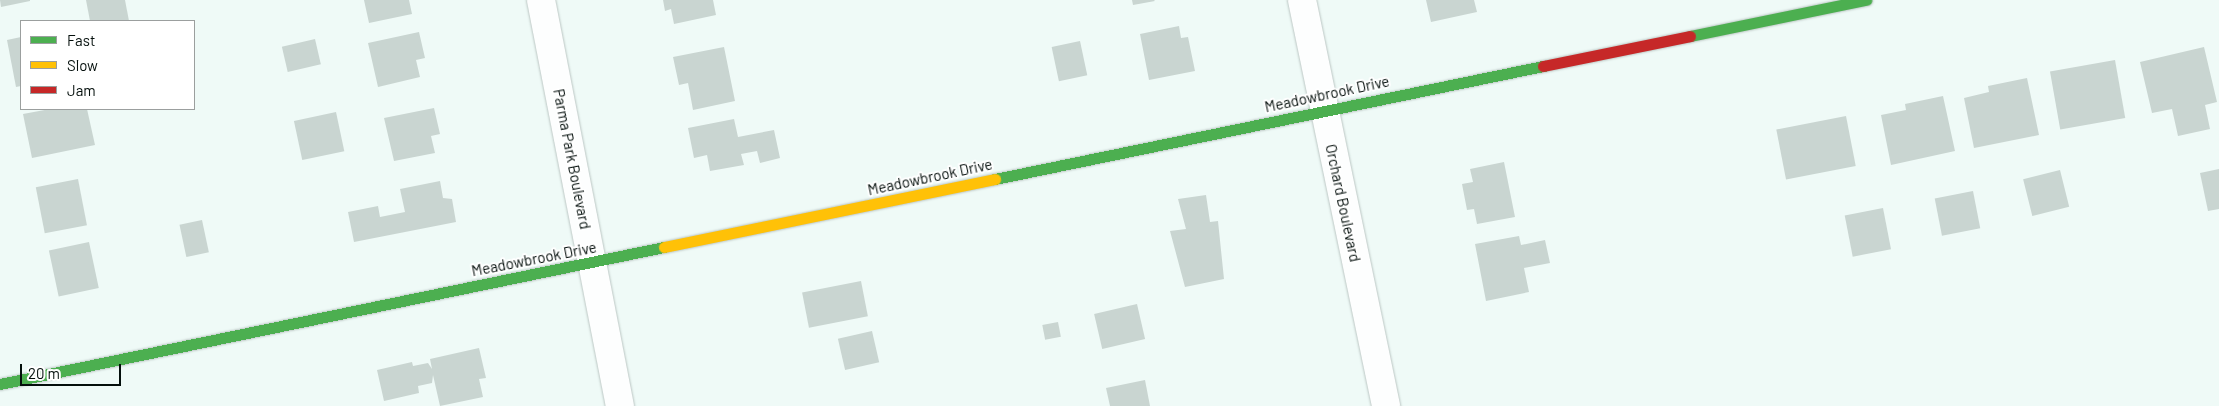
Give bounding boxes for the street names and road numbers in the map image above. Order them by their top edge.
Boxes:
street label: Meadowbrook Drive [1263,72,1391,116]
street label: Parma Park Boulevard [550,87,594,231]
street label: Orchard Boulevard [1322,142,1364,264]
street label: Meadowbrook Drive [866,155,994,199]
street label: Meadowbrook Drive [470,238,598,280]

